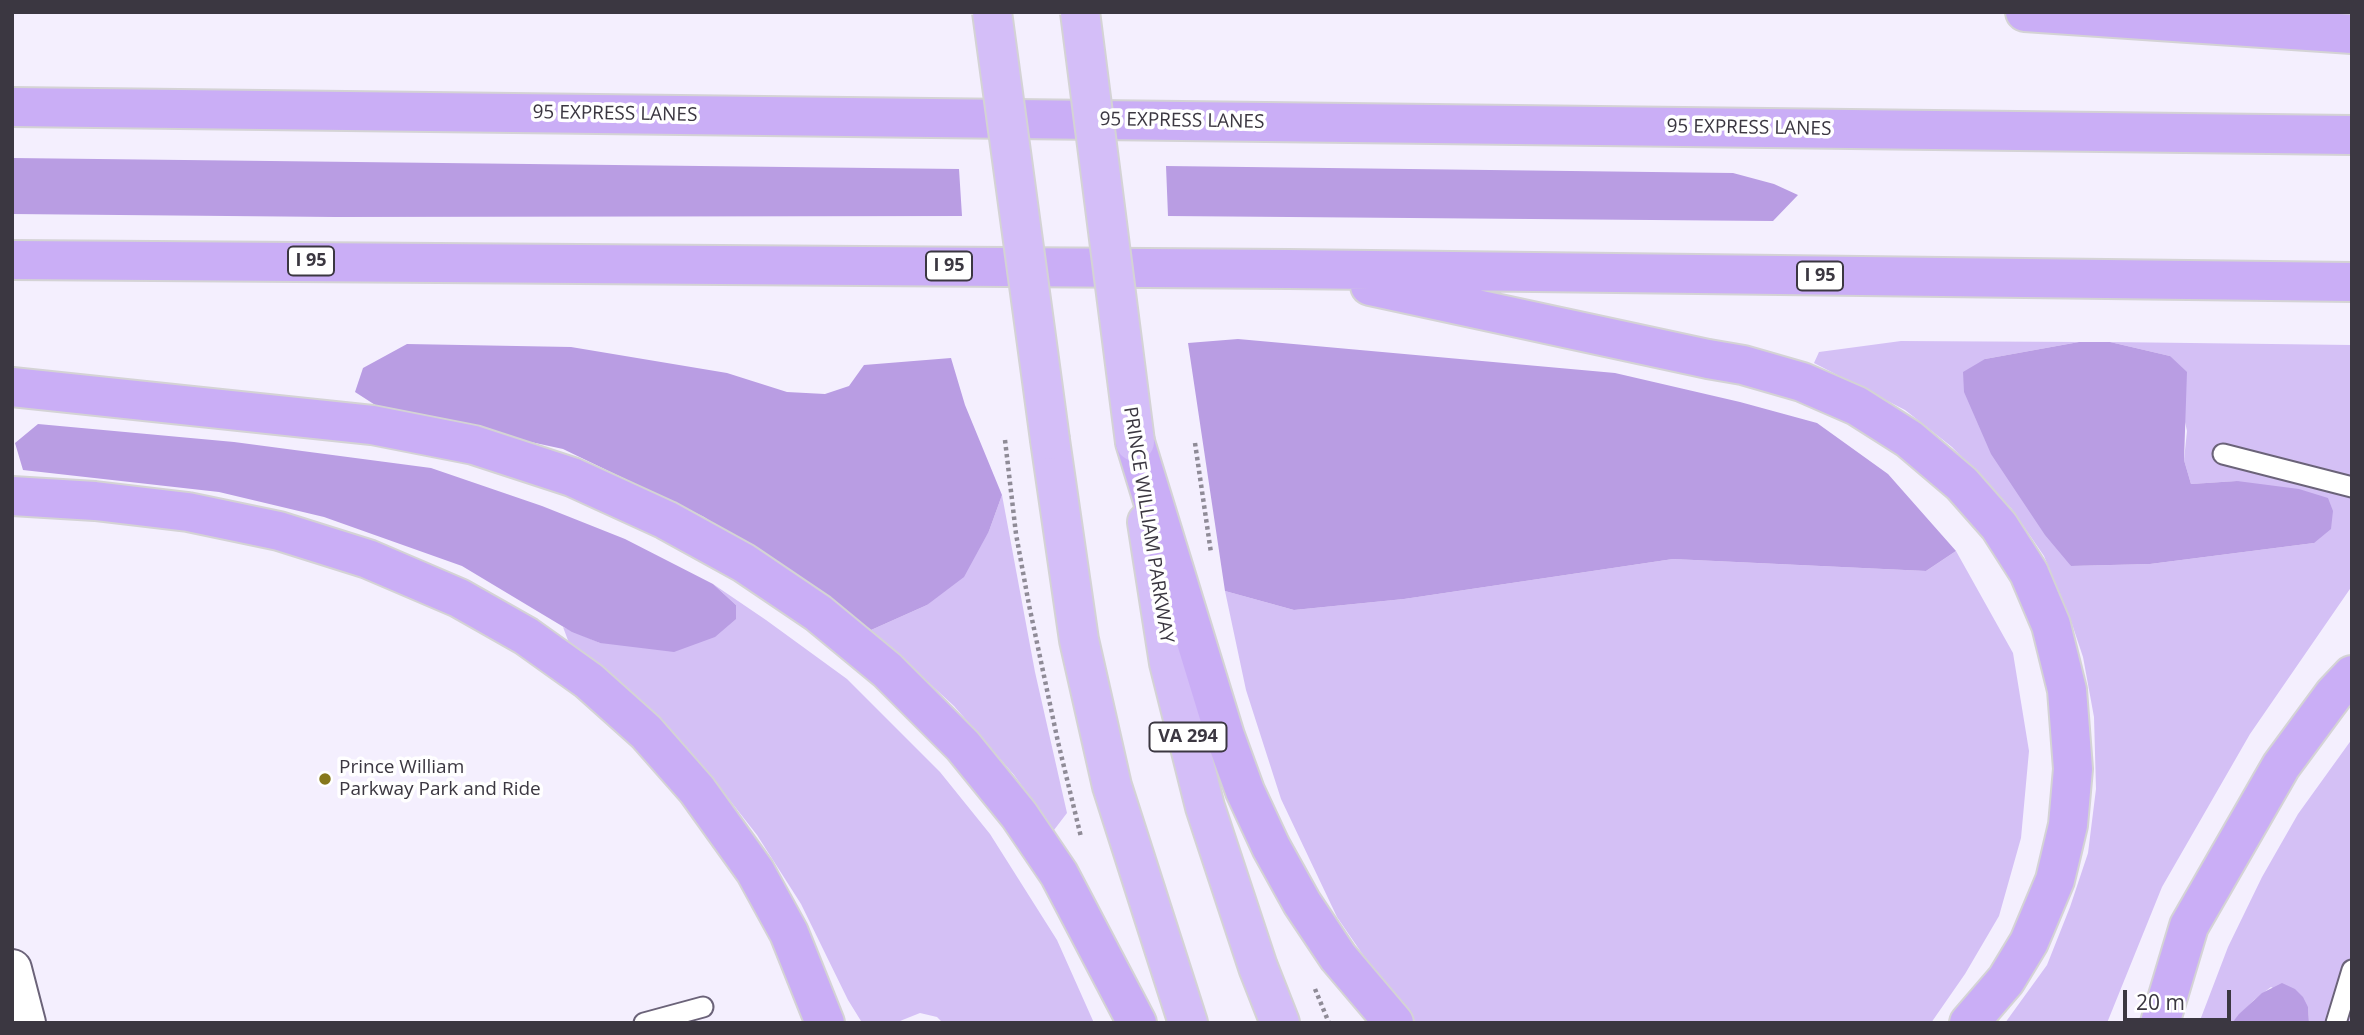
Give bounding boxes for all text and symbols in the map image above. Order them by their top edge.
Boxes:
street label: 95 EXPRESS LANES [532,101,698,127]
street label: 95 EXPRESS LANES [1099,108,1265,134]
street label: 95 EXPRESS LANES [1666,115,1832,141]
road number: I 95 [288,246,334,276]
road number: I 95 [926,252,972,280]
road number: I 95 [1797,262,1843,290]
street label: PRINCE WILLIAM PARKWAY [1118,405,1178,645]
road number: VA 294 [1150,722,1226,752]
place label: Prince William Parkway Park and Ride [339,757,541,801]
marker: Prince William Parkway Park and Ride [317,771,333,787]
scale bar [2126,976,2234,1020]
text: 20 m [2136,988,2185,1016]

